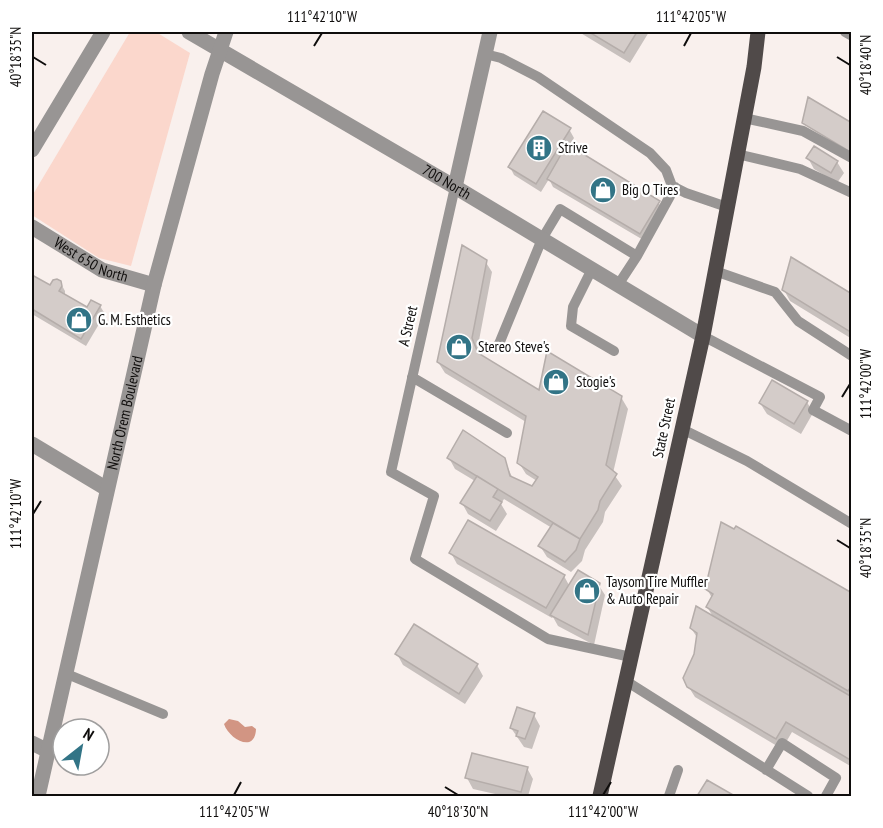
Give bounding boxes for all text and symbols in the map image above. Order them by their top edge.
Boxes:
text: 111°42'10"W [287,7,357,26]
text: 111°42'05"W [656,7,726,26]
text: 40°18'35"N [6,27,25,87]
text: 40°18'40"N [856,35,875,95]
building icon: Strive [524,133,554,163]
place label: Strive [558,138,588,157]
street label: 700 North [419,160,475,203]
shop icon: Big O Tires [588,175,618,205]
place label: Big O Tires [622,180,678,199]
street label: West 650 North [51,233,130,286]
street label: A Street [394,304,421,348]
shop icon: G. M. Esthetics [64,305,94,335]
place label: G. M. Esthetics [98,310,171,329]
shop icon: Stereo Steve's [444,332,474,362]
place label: Stereo Steve's [478,337,550,356]
text: 111°42'00"W [856,349,875,419]
street label: North Orem Boulevard [102,354,147,472]
shop icon: Stogie's [541,367,571,397]
place label: Stogie's [576,372,616,391]
street label: State Street [648,396,679,460]
text: 111°42'10"W [6,479,25,549]
text: 40°18'35"N [856,518,875,578]
place label: Taysom Tire Muffler & Auto Repair [606,572,709,608]
shop icon: Taysom Tire Muffler & Auto Repair [572,576,602,606]
north arrow [51,717,111,777]
text: N [80,723,98,745]
text: 111°42'05"W [199,802,269,821]
text: 40°18'30"N [428,802,488,821]
text: 111°42'00"W [568,802,638,821]

